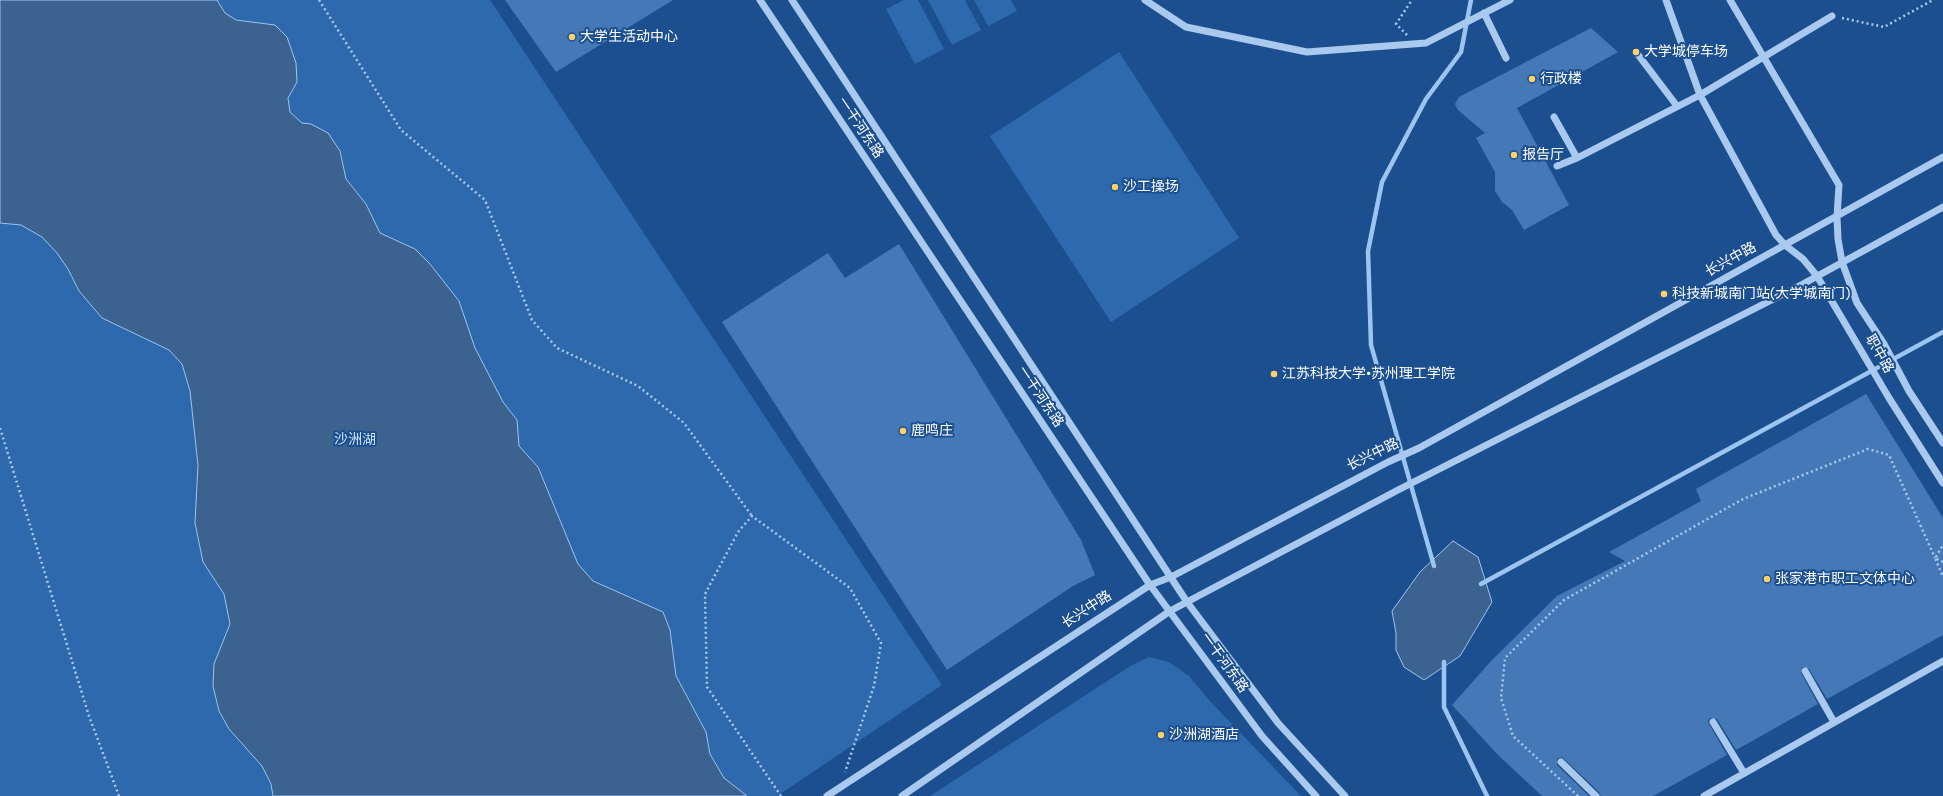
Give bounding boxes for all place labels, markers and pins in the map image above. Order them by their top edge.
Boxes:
place label: 大学生活动中心 [580,29,678,45]
marker: 大学生活动中心 [567,32,577,42]
place label: 大学城停车场 [1644,44,1728,60]
marker: 大学城停车场 [1631,47,1641,57]
place label: 行政楼 [1540,71,1582,87]
marker: 行政楼 [1527,74,1537,84]
place label: 报告厅 [1522,147,1564,163]
marker: 报告厅 [1509,150,1519,160]
place label: 沙工操场 [1123,179,1179,195]
marker: 沙工操场 [1110,182,1120,192]
place label: 科技新城南门站(大学城南门) [1672,286,1850,302]
marker: 科技新城南门站(大学城南门) [1659,289,1669,299]
place label: 江苏科技大学•苏州理工学院 [1282,366,1455,382]
marker: 江苏科技大学•苏州理工学院 [1269,369,1279,379]
place label: 鹿鸣庄 [911,423,953,439]
marker: 鹿鸣庄 [898,426,908,436]
place label: 张家港市职工文体中心 [1775,571,1915,587]
marker: 张家港市职工文体中心 [1762,574,1772,584]
place label: 沙洲湖酒店 [1169,727,1239,743]
marker: 沙洲湖酒店 [1156,730,1166,740]

